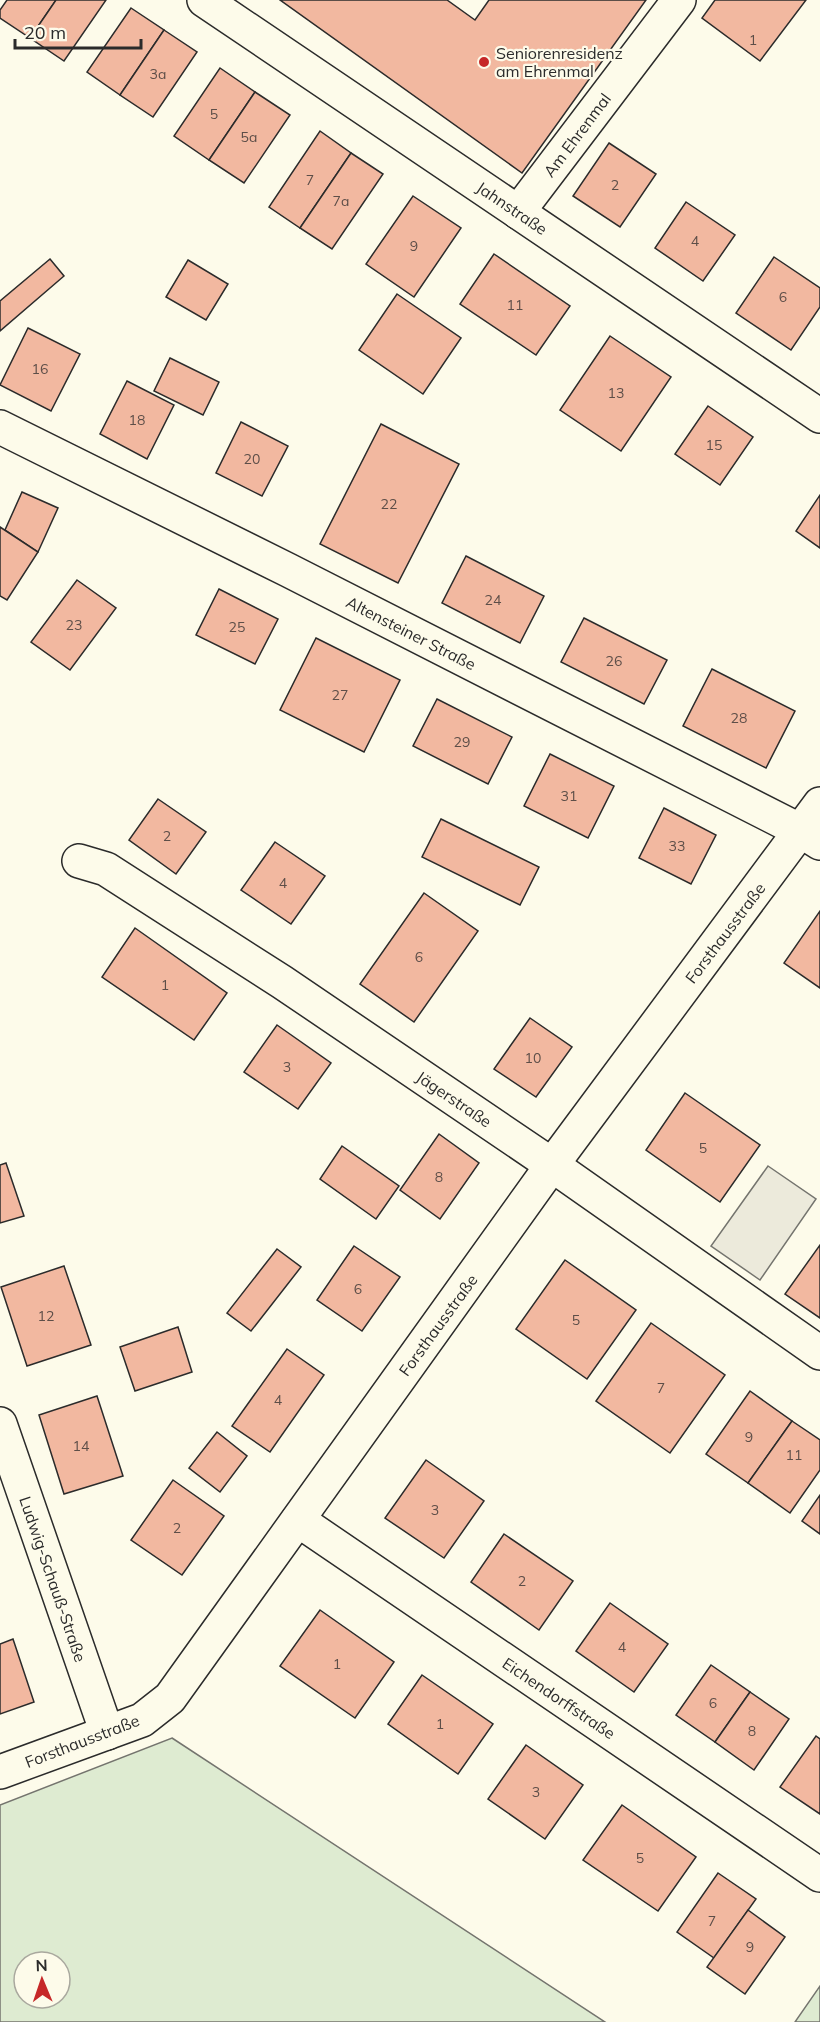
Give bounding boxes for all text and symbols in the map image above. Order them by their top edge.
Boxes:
scale bar [15,12,141,50]
text: 20 m [24,21,66,44]
house number: 1 [749,31,757,49]
place label: Seniorenresidenz am Ehrenmal [496,43,623,81]
marker: Seniorenresidenz am Ehrenmal [477,55,491,69]
house number: 3a [150,65,166,83]
street label: Am Ehrenmal [539,89,615,181]
house number: 5 [210,105,218,123]
house number: 5a [241,128,257,146]
house number: 7 [306,171,314,189]
house number: 2 [611,176,619,194]
street label: Jahnstraße [473,177,551,239]
house number: 7a [333,192,349,210]
house number: 4 [691,232,700,250]
house number: 9 [410,237,418,255]
house number: 6 [779,288,787,306]
house number: 11 [507,296,523,314]
house number: 16 [32,360,48,378]
house number: 13 [608,384,624,402]
house number: 18 [129,411,145,429]
house number: 15 [706,436,722,454]
house number: 20 [244,450,260,468]
house number: 22 [381,495,397,513]
house number: 24 [485,591,502,609]
street label: Altensteiner Straße [343,592,479,674]
house number: 23 [66,616,82,634]
house number: 25 [229,618,245,636]
house number: 26 [606,652,622,670]
house number: 27 [332,686,348,704]
house number: 28 [731,709,747,727]
house number: 29 [454,733,470,751]
house number: 31 [561,787,577,805]
house number: 2 [163,827,171,845]
house number: 33 [669,837,685,855]
house number: 4 [279,874,288,892]
street label: Forsthausstraße [681,879,769,987]
house number: 6 [415,948,423,966]
house number: 1 [161,976,169,994]
house number: 10 [525,1049,541,1067]
house number: 3 [283,1058,291,1076]
street label: Jägerstraße [413,1067,495,1131]
house number: 5 [699,1139,707,1157]
house number: 8 [435,1168,443,1186]
street label: Forsthausstraße [394,1270,482,1380]
house number: 6 [354,1280,362,1298]
house number: 12 [38,1307,54,1325]
house number: 5 [572,1311,580,1329]
house number: 7 [657,1379,665,1397]
house number: 4 [274,1391,283,1409]
house number: 9 [745,1428,753,1446]
house number: 14 [73,1437,90,1455]
house number: 11 [786,1446,802,1464]
street label: Ludwig-Schauß-Straße [15,1494,91,1664]
house number: 3 [431,1501,439,1519]
house number: 2 [173,1519,181,1537]
house number: 2 [518,1572,526,1590]
house number: 4 [618,1638,627,1656]
street label: Eichendorffstraße [499,1653,619,1743]
house number: 1 [333,1655,341,1673]
house number: 6 [709,1694,717,1712]
street label: Forsthausstraße [22,1710,142,1772]
house number: 1 [436,1715,444,1733]
house number: 8 [748,1722,756,1740]
house number: 3 [532,1783,540,1801]
house number: 5 [636,1849,644,1867]
house number: 7 [708,1912,716,1930]
house number: 9 [746,1938,754,1956]
north arrow [12,1950,72,2010]
text: N [35,1955,48,1975]

